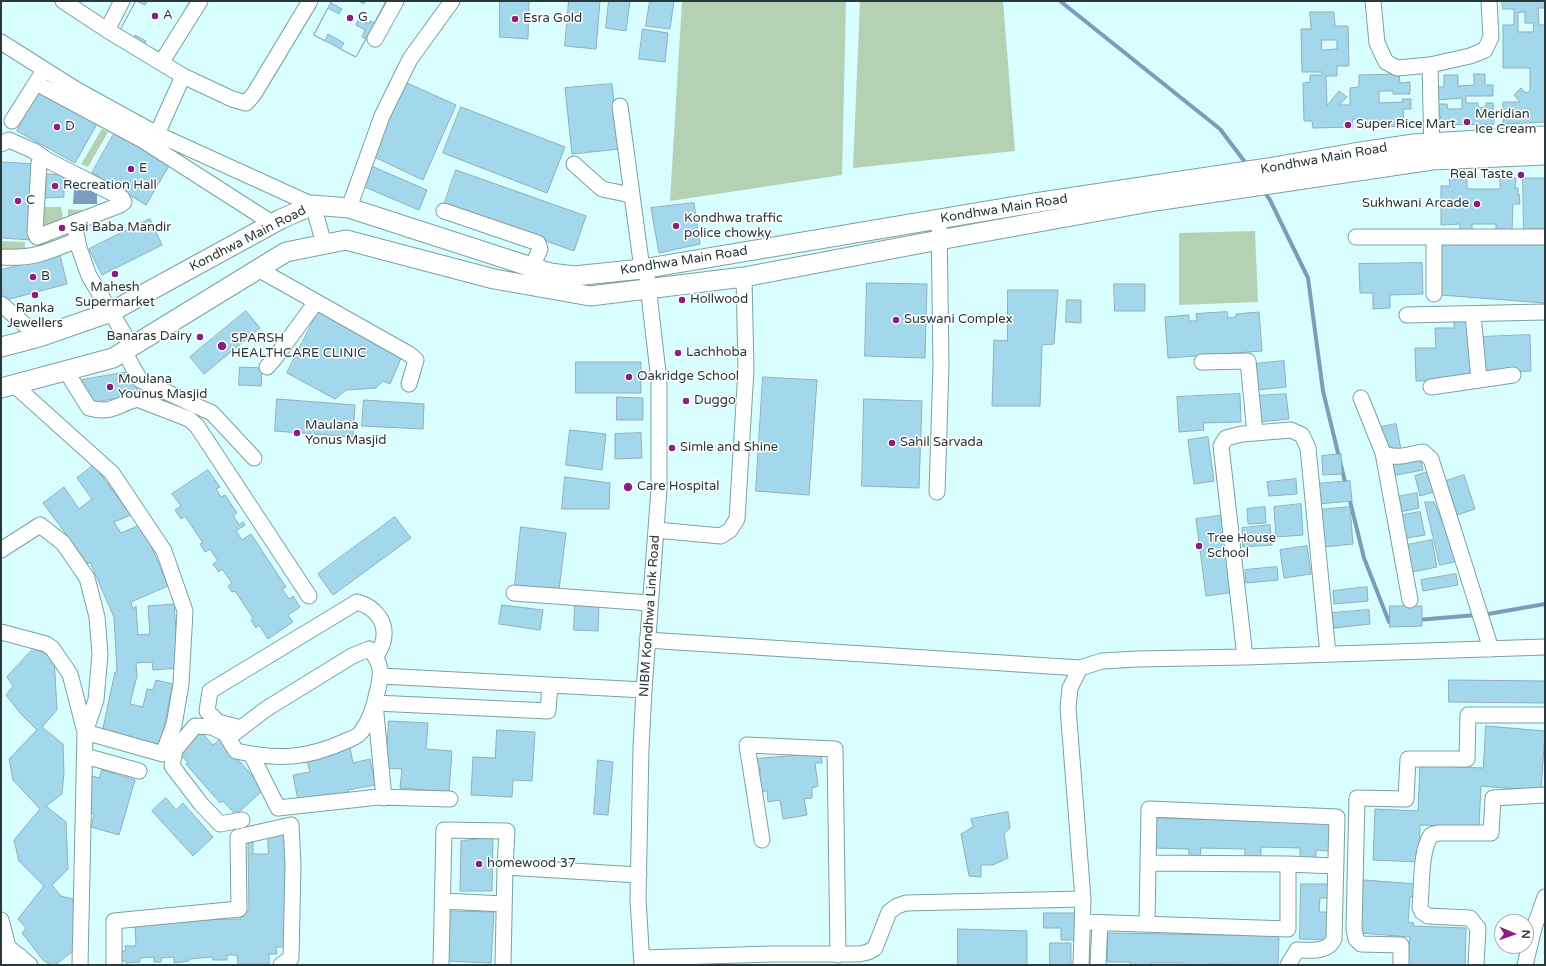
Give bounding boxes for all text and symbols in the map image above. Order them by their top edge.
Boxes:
place label: A [163,8,173,24]
place label: G [358,10,368,26]
marker: A [150,11,160,21]
place label: Esra Gold [523,11,582,27]
marker: G [345,13,355,23]
marker: Esra Gold [510,14,520,24]
place label: Meridian Ice Cream [1475,107,1536,138]
place label: Super Rice Mart [1356,117,1456,133]
marker: Meridian Ice Cream [1462,117,1472,127]
place label: D [65,119,75,135]
marker: Super Rice Mart [1343,120,1353,130]
marker: D [52,122,62,132]
street label: Kondhwa Main Road [1259,140,1389,178]
place label: E [139,161,147,177]
marker: E [126,164,136,174]
place label: Real Taste [1450,167,1513,183]
marker: Real Taste [1516,170,1526,180]
place label: Recreation Hall [63,178,157,194]
marker: Recreation Hall [50,181,60,191]
street label: Kondhwa Main Road [939,191,1069,227]
place label: C [26,193,35,209]
marker: C [13,196,23,206]
place label: Sukhwani Arcade [1362,196,1469,212]
marker: Sukhwani Arcade [1472,199,1482,209]
street label: Kondhwa Main Road [187,203,309,275]
place label: Kondhwa traffic police chowky [684,211,783,242]
place label: Sai Baba Mandir [70,220,171,236]
marker: Kondhwa traffic police chowky [671,221,681,231]
marker: Sai Baba Mandir [57,223,67,233]
street label: Kondhwa Main Road [619,243,749,279]
place label: B [41,269,50,285]
marker: Mahesh Supermarket [110,269,120,279]
marker: B [28,272,38,282]
place label: Mahesh Supermarket [75,280,155,311]
marker: Ranka Jewellers [30,290,40,300]
place label: Hollwood [690,292,748,308]
marker: Hollwood [677,295,687,305]
place label: Ranka Jewellers [7,301,63,332]
place label: Suswani Complex [904,312,1012,328]
marker: Suswani Complex [891,315,901,325]
place label: Banaras Dairy [106,329,192,345]
place label: SPARSH HEALTHCARE CLINIC [231,331,366,362]
marker: Banaras Dairy [195,332,205,342]
marker: SPARSH HEALTHCARE CLINIC [216,340,228,352]
place label: Lachhoba [686,345,747,361]
marker: Lachhoba [673,348,683,358]
place label: Oakridge School [637,369,739,385]
place label: Moulana Younus Masjid [118,372,207,403]
marker: Oakridge School [624,372,634,382]
marker: Moulana Younus Masjid [105,382,115,392]
place label: Duggo [694,393,736,409]
marker: Duggo [681,396,691,406]
place label: Maulana Yonus Masjid [305,418,386,449]
marker: Maulana Yonus Masjid [292,428,302,438]
place label: Sahil Sarvada [900,435,983,451]
marker: Sahil Sarvada [887,438,897,448]
place label: Simle and Shine [680,440,778,456]
marker: Simle and Shine [667,443,677,453]
place label: Care Hospital [637,479,720,495]
marker: Care Hospital [622,481,634,493]
place label: Tree House School [1207,531,1276,562]
street label: NIBM Kondhwa Link Road [637,535,663,697]
marker: Tree House School [1194,541,1204,551]
place label: homewood 37 [487,856,576,872]
marker: homewood 37 [474,859,484,869]
north arrow [1494,914,1534,954]
text: N [1519,930,1532,939]

